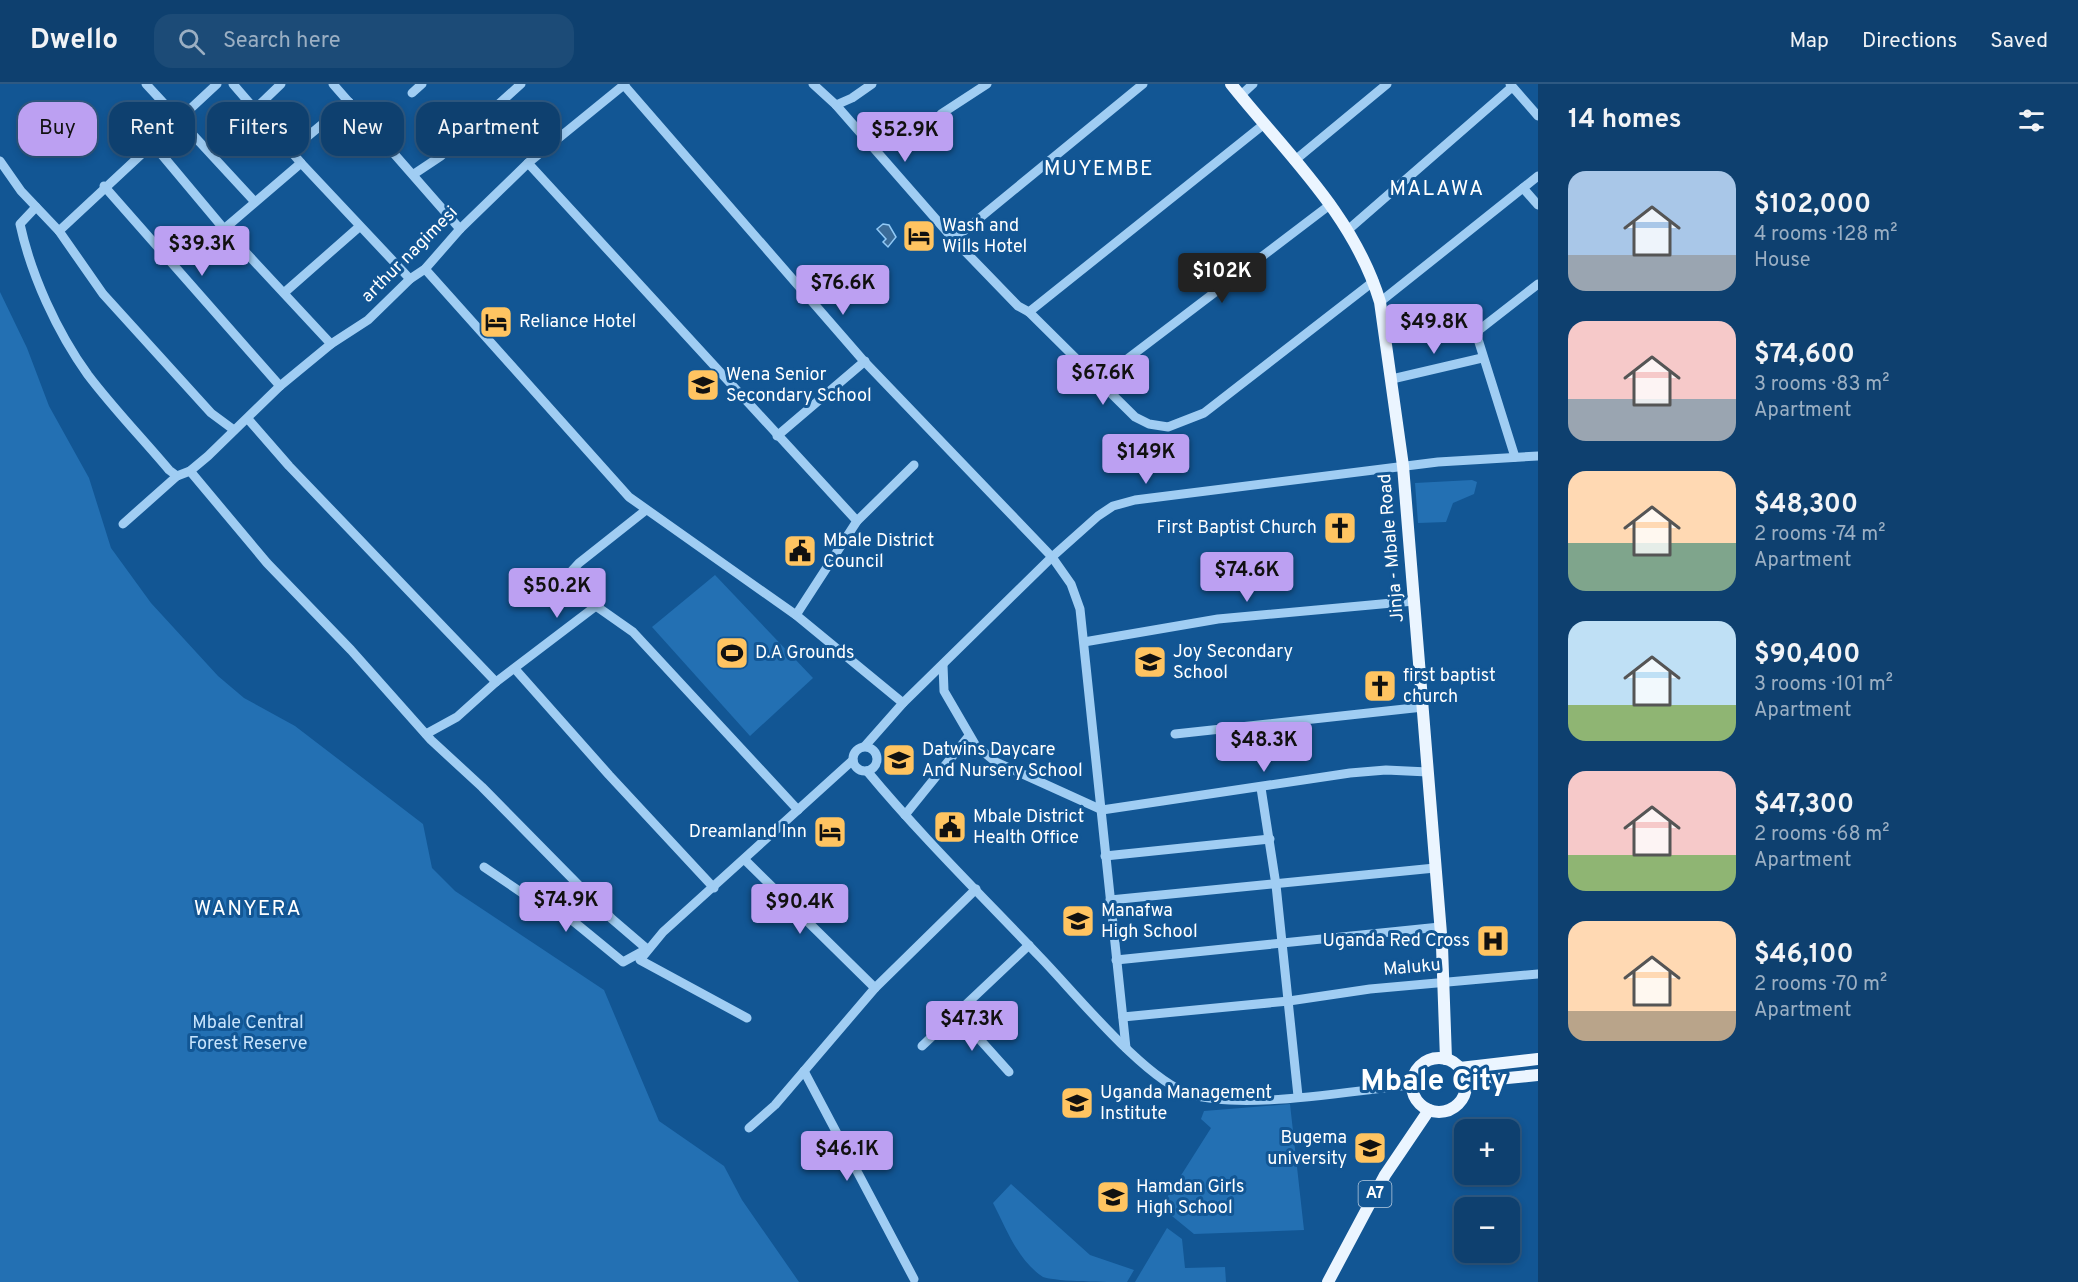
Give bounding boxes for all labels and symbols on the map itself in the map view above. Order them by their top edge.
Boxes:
pin: $52.9K [856,112,954,163]
district label: MUYEMBE [1044,156,1154,183]
district label: MALAWA [1389,176,1485,203]
street label: arthur nagimesi [357,202,463,308]
place label: Wash and Wills Hotel [942,215,1027,259]
hotel icon: Wash and Wills Hotel [901,218,937,254]
pin: $39.3K [153,226,251,277]
pin: $102K [1180,253,1264,304]
pin: $76.6K [794,265,892,316]
hotel icon: Reliance Hotel [478,304,514,340]
pin: $49.8K [1385,304,1483,355]
place label: Reliance Hotel [519,311,636,334]
pin: $67.6K [1054,355,1152,406]
place label: Wena Senior Secondary School [726,364,872,408]
school or university icon: Wena Senior Secondary School [685,367,721,403]
pin: $149K [1104,434,1188,485]
street label: Jinja - Mbale Road [1374,473,1410,623]
church icon: First Baptist Church [1322,510,1358,546]
place label: First Baptist Church [1156,517,1317,540]
place label: Mbale District Council [823,530,934,574]
public building icon: Mbale District Council [782,533,818,569]
pin: $74.6K [1198,552,1296,603]
pin: $50.2K [508,568,606,619]
sports icon: D.A Grounds [714,635,750,671]
place label: Joy Secondary School [1173,641,1293,685]
place label: D.A Grounds [755,642,855,665]
school or university icon: Joy Secondary School [1132,644,1168,680]
place label: first baptist church [1403,665,1496,709]
church icon: first baptist church [1362,668,1398,704]
pin: $48.3K [1215,722,1313,773]
place label: Datwins Daycare And Nursery School [922,739,1083,783]
school or university icon: Datwins Daycare And Nursery School [881,742,917,778]
place label: Mbale District Health Office [973,806,1084,850]
public building icon: Mbale District Health Office [932,809,968,845]
hotel icon: Dreamland Inn [812,814,848,850]
place label: Dreamland Inn [689,821,807,844]
pin: $74.9K [517,882,615,933]
pin: $90.4K [751,884,849,935]
district label: WANYERA [194,896,302,923]
place label: Manafwa High School [1101,900,1198,944]
school or university icon: Manafwa High School [1060,903,1096,939]
hospital icon: Uganda Red Cross [1475,923,1511,959]
place label: Uganda Red Cross [1323,930,1470,953]
street label: Maluku [1382,954,1442,982]
pin: $47.3K [923,1001,1021,1052]
park label: Mbale Central Forest Reserve [188,1012,308,1056]
district label: Mbale City [1360,1064,1508,1101]
place label: Uganda Management Institute [1100,1082,1272,1126]
school or university icon: Uganda Management Institute [1059,1085,1095,1121]
place label: Bugema university [1267,1127,1347,1171]
school or university icon: Bugema university [1352,1130,1388,1166]
pin: $46.1K [798,1131,896,1182]
place label: Hamdan Girls High School [1136,1176,1245,1220]
school or university icon: Hamdan Girls High School [1095,1179,1131,1215]
road number: A7 [1358,1181,1392,1207]

